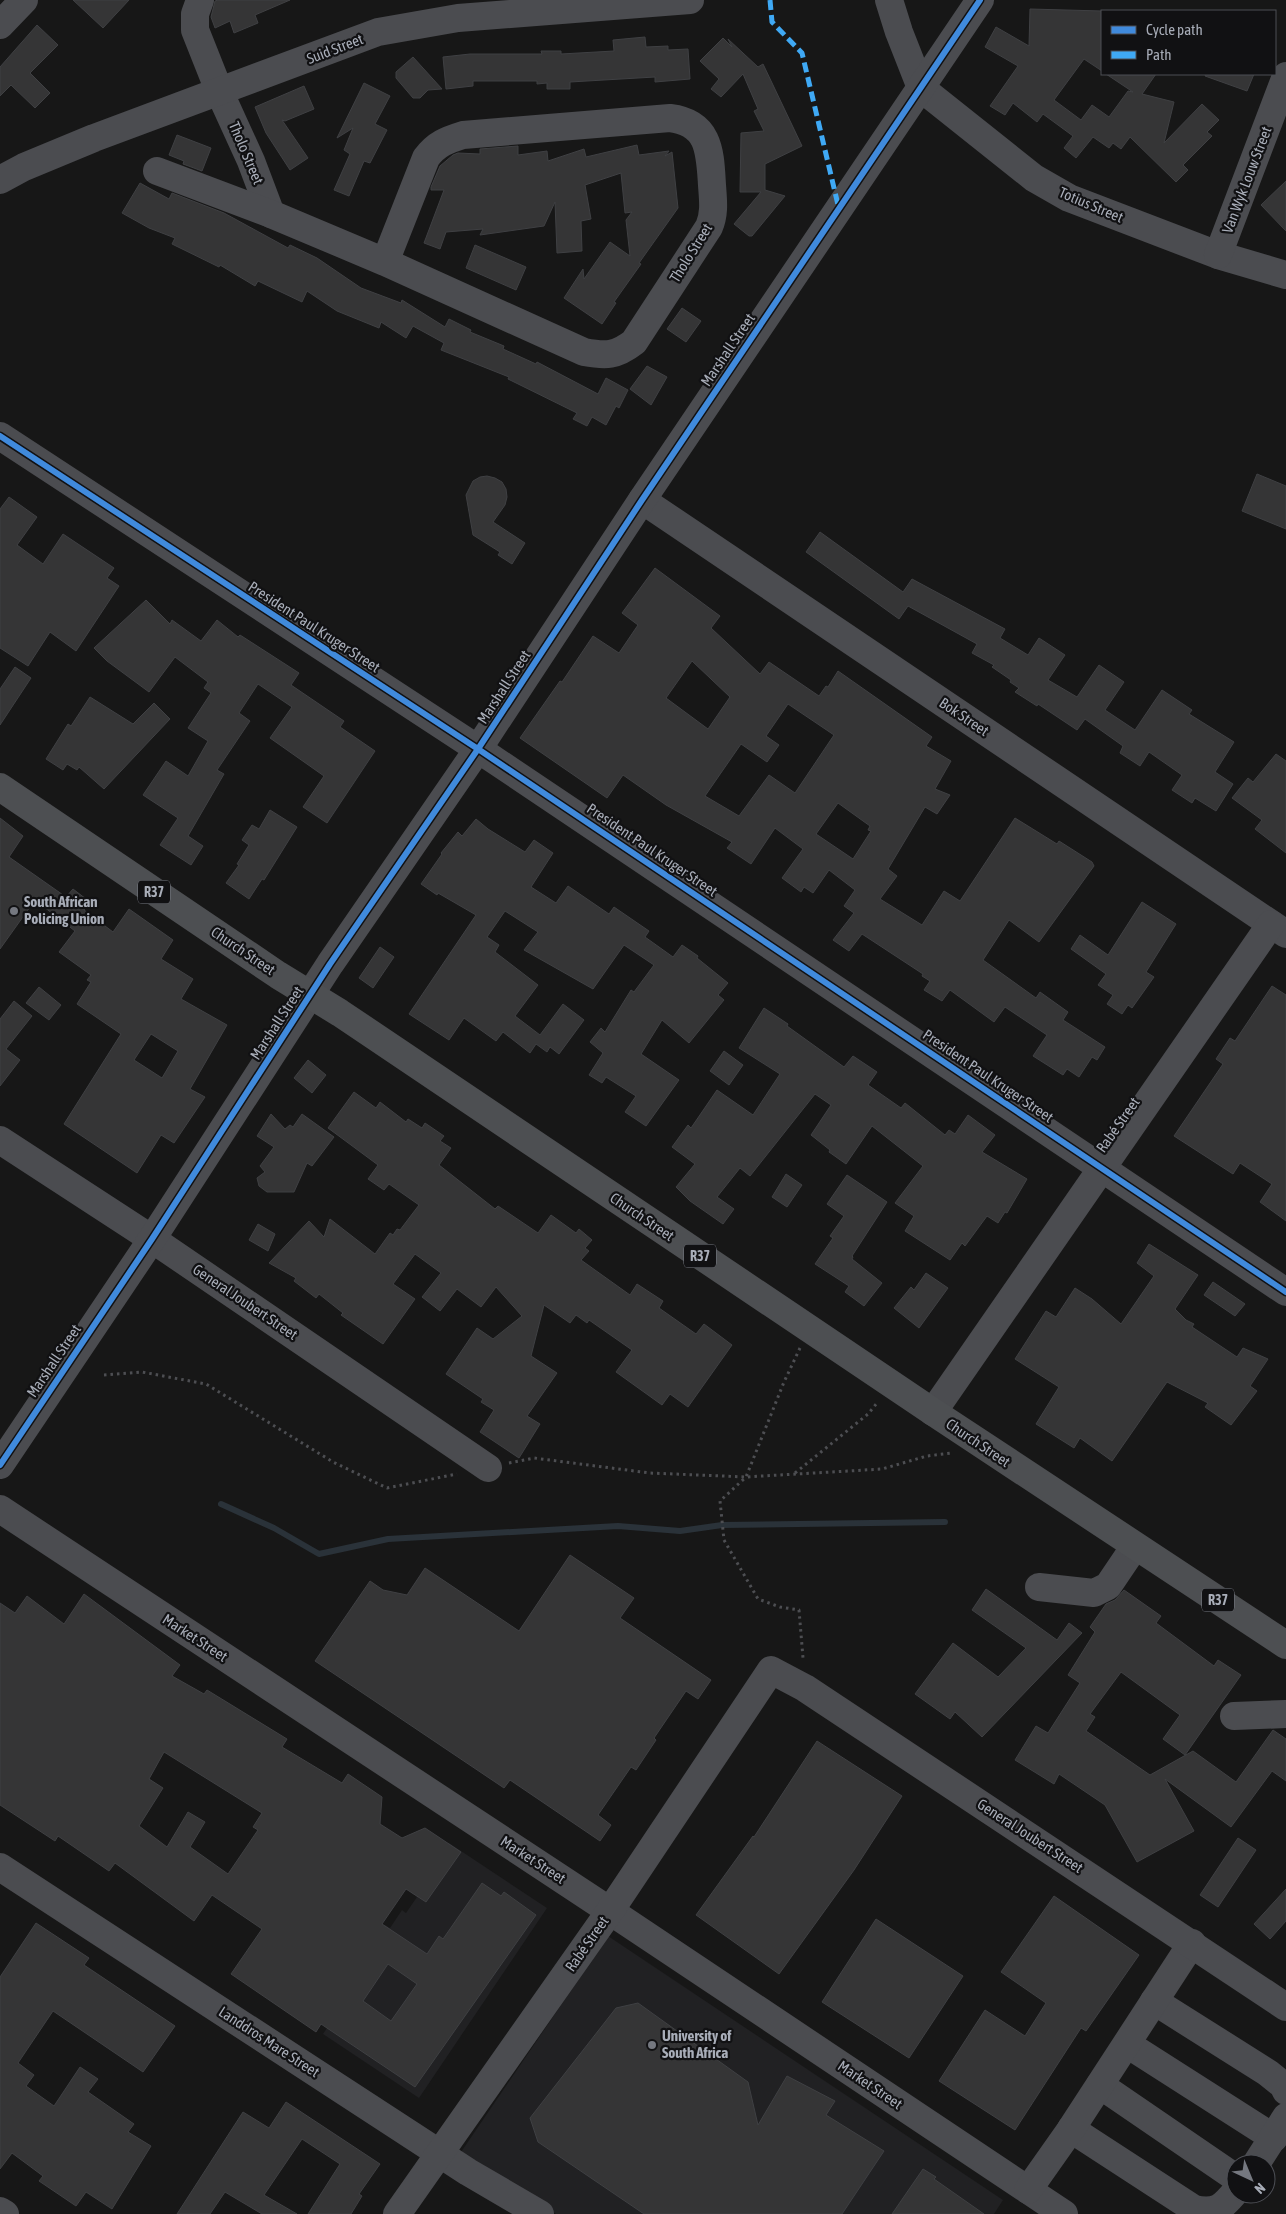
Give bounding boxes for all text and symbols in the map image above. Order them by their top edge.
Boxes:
legend [1101,10,1276,75]
text: Cycle path [1146,21,1203,38]
street label: Suid Street [304,30,365,67]
text: Path [1146,46,1172,63]
street label: Tholo Street [226,119,267,187]
street label: Van Wyk Louw Street [1218,124,1275,236]
street label: Totius Street [1057,183,1126,226]
street label: Tholo Street [666,220,715,285]
street label: Marshall Street [697,310,758,389]
street label: President Paul Kruger Street [245,578,383,676]
street label: Marshall Street [474,647,534,727]
street label: Bok Street [936,694,992,739]
street label: President Paul Kruger Street [584,800,721,900]
road number: R37 [138,880,170,904]
place label: South African Policing Union [24,893,104,927]
marker: South African Policing Union [8,905,20,917]
street label: Church Street [208,923,278,978]
street label: Marshall Street [247,983,307,1063]
street label: President Paul Kruger Street [920,1026,1057,1126]
street label: Rabé Street [1092,1094,1143,1156]
street label: Church Street [607,1189,677,1244]
road number: R37 [684,1244,716,1268]
street label: General Joubert Street [190,1260,301,1343]
street label: Marshall Street [23,1321,84,1400]
street label: Church Street [943,1415,1013,1470]
road number: R37 [1202,1588,1234,1612]
street label: Market Street [160,1610,231,1665]
street label: General Joubert Street [974,1795,1086,1876]
street label: Market Street [498,1832,569,1887]
street label: Rabé Street [561,1913,612,1975]
street label: Landdros Mare Street [216,2003,323,2080]
place label: University of South Africa [662,2027,732,2061]
marker: University of South Africa [646,2039,658,2051]
street label: Market Street [835,2057,906,2112]
north arrow [1226,2154,1276,2204]
text: N [1252,2180,1269,2197]

